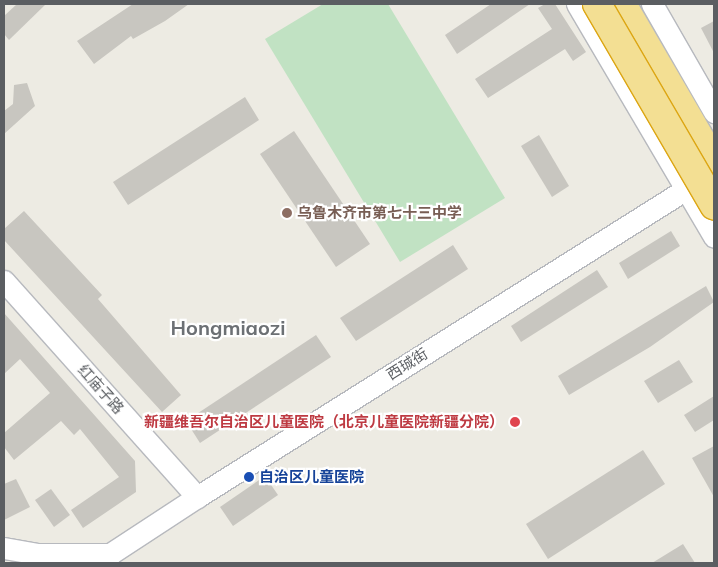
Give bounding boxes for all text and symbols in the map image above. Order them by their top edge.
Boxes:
place label: 乌鲁木齐市第七十三中学 [297,204,462,222]
marker: 乌鲁木齐市第七十三中学 [281,207,293,219]
district label: Hongmiaozi [171,315,285,339]
street label: 西珹街 [383,344,431,384]
street label: 红庙子路 [74,361,128,417]
place label: 新疆维吾尔自治区儿童医院（北京儿童医院新疆分院） [144,413,504,431]
marker: 新疆维吾尔自治区儿童医院（北京儿童医院新疆分院） [508,415,522,429]
place label: 自治区儿童医院 [259,468,364,486]
marker: 自治区儿童医院 [243,471,255,483]

